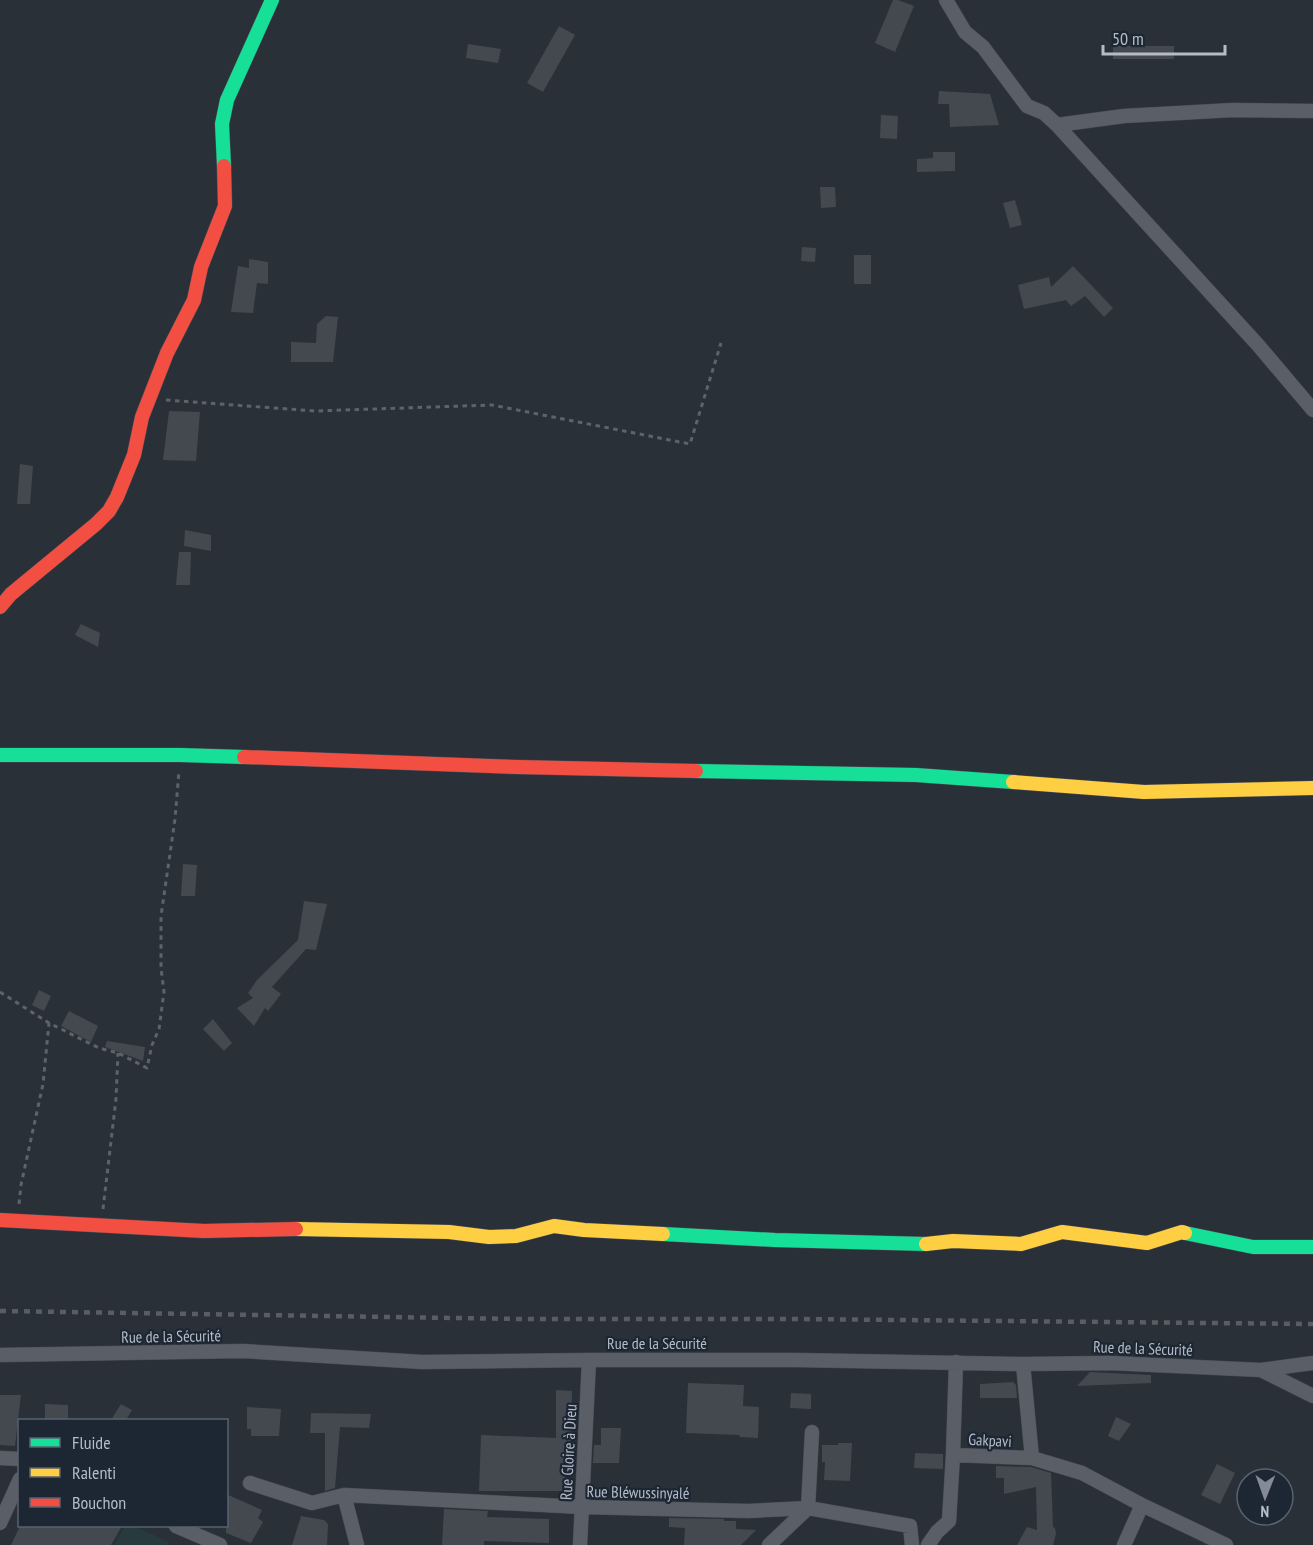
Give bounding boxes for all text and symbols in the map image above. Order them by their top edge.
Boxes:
scale bar [1103,18,1224,56]
text: 50 m [1112,27,1144,50]
street label: Rue de la Sécurité [121,1325,221,1347]
street label: Rue de la Sécurité [607,1333,707,1353]
street label: Rue de la Sécurité [1093,1336,1193,1360]
street label: Rue Gloire à Dieu [555,1403,581,1501]
legend [18,1419,228,1527]
street label: Gakpavi [968,1429,1012,1451]
text: Fluide [72,1431,111,1454]
text: Ralenti [72,1461,116,1484]
north arrow [1235,1467,1295,1527]
street label: Rue Bléwussinyalé [586,1481,690,1503]
text: Bouchon [72,1491,126,1514]
text: N [1260,1502,1269,1522]

